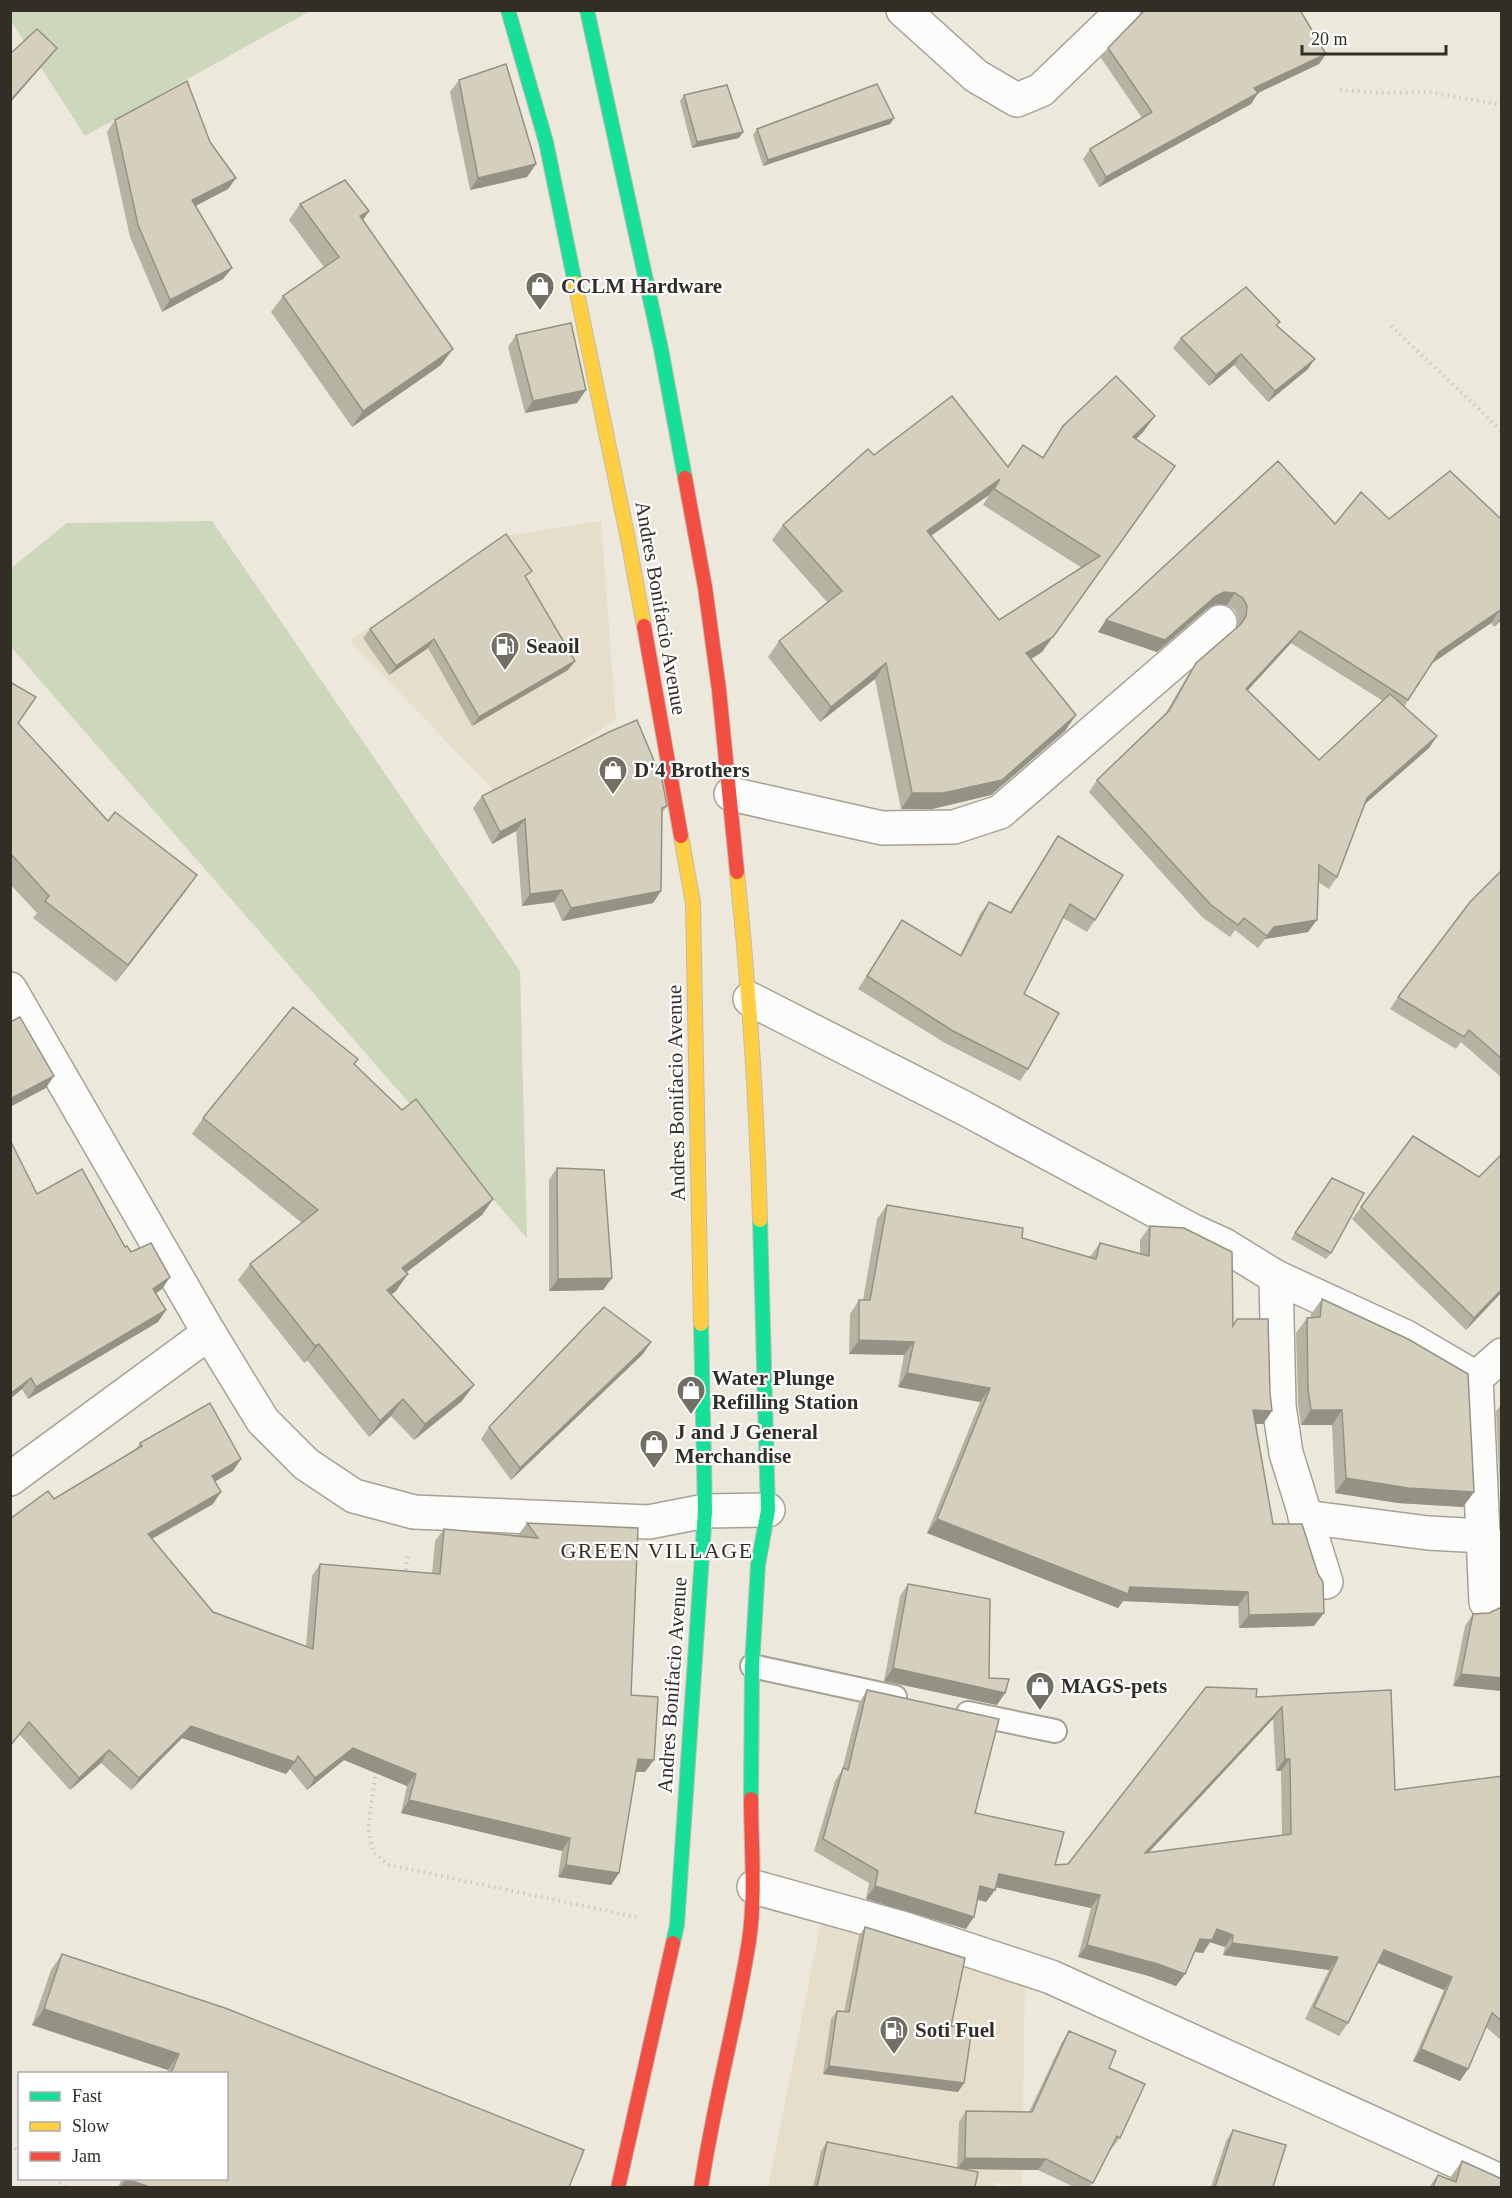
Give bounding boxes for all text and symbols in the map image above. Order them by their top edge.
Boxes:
scale bar [1302,18,1446,56]
text: 20 m [1311,29,1348,49]
shop icon: CCLM Hardware [524,270,556,312]
place label: CCLM Hardware [561,274,722,298]
street label: Andres Bonifacio Avenue [630,499,692,717]
fuel station icon: Seaoil [489,630,521,672]
place label: Seaoil [526,634,580,658]
shop icon: D'4 Brothers [597,754,629,796]
place label: D'4 Brothers [634,758,750,782]
street label: Andres Bonifacio Avenue [662,985,690,1201]
place label: Water Plunge Refilling Station [712,1366,859,1414]
shop icon: Water Plunge Refilling Station [675,1374,707,1416]
place label: J and J General Merchandise [675,1420,818,1468]
shop icon: J and J General Merchandise [638,1428,670,1470]
district label: GREEN VILLAGE [560,1538,754,1563]
street label: Andres Bonifacio Avenue [652,1576,692,1794]
shop icon: MAGS-pets [1024,1670,1056,1712]
place label: MAGS-pets [1061,1674,1167,1698]
fuel station icon: Soti Fuel [878,2014,910,2056]
place label: Soti Fuel [915,2018,995,2042]
legend [18,2072,228,2180]
text: Fast [72,2086,102,2106]
text: Slow [72,2116,109,2136]
text: Jam [72,2146,101,2166]

